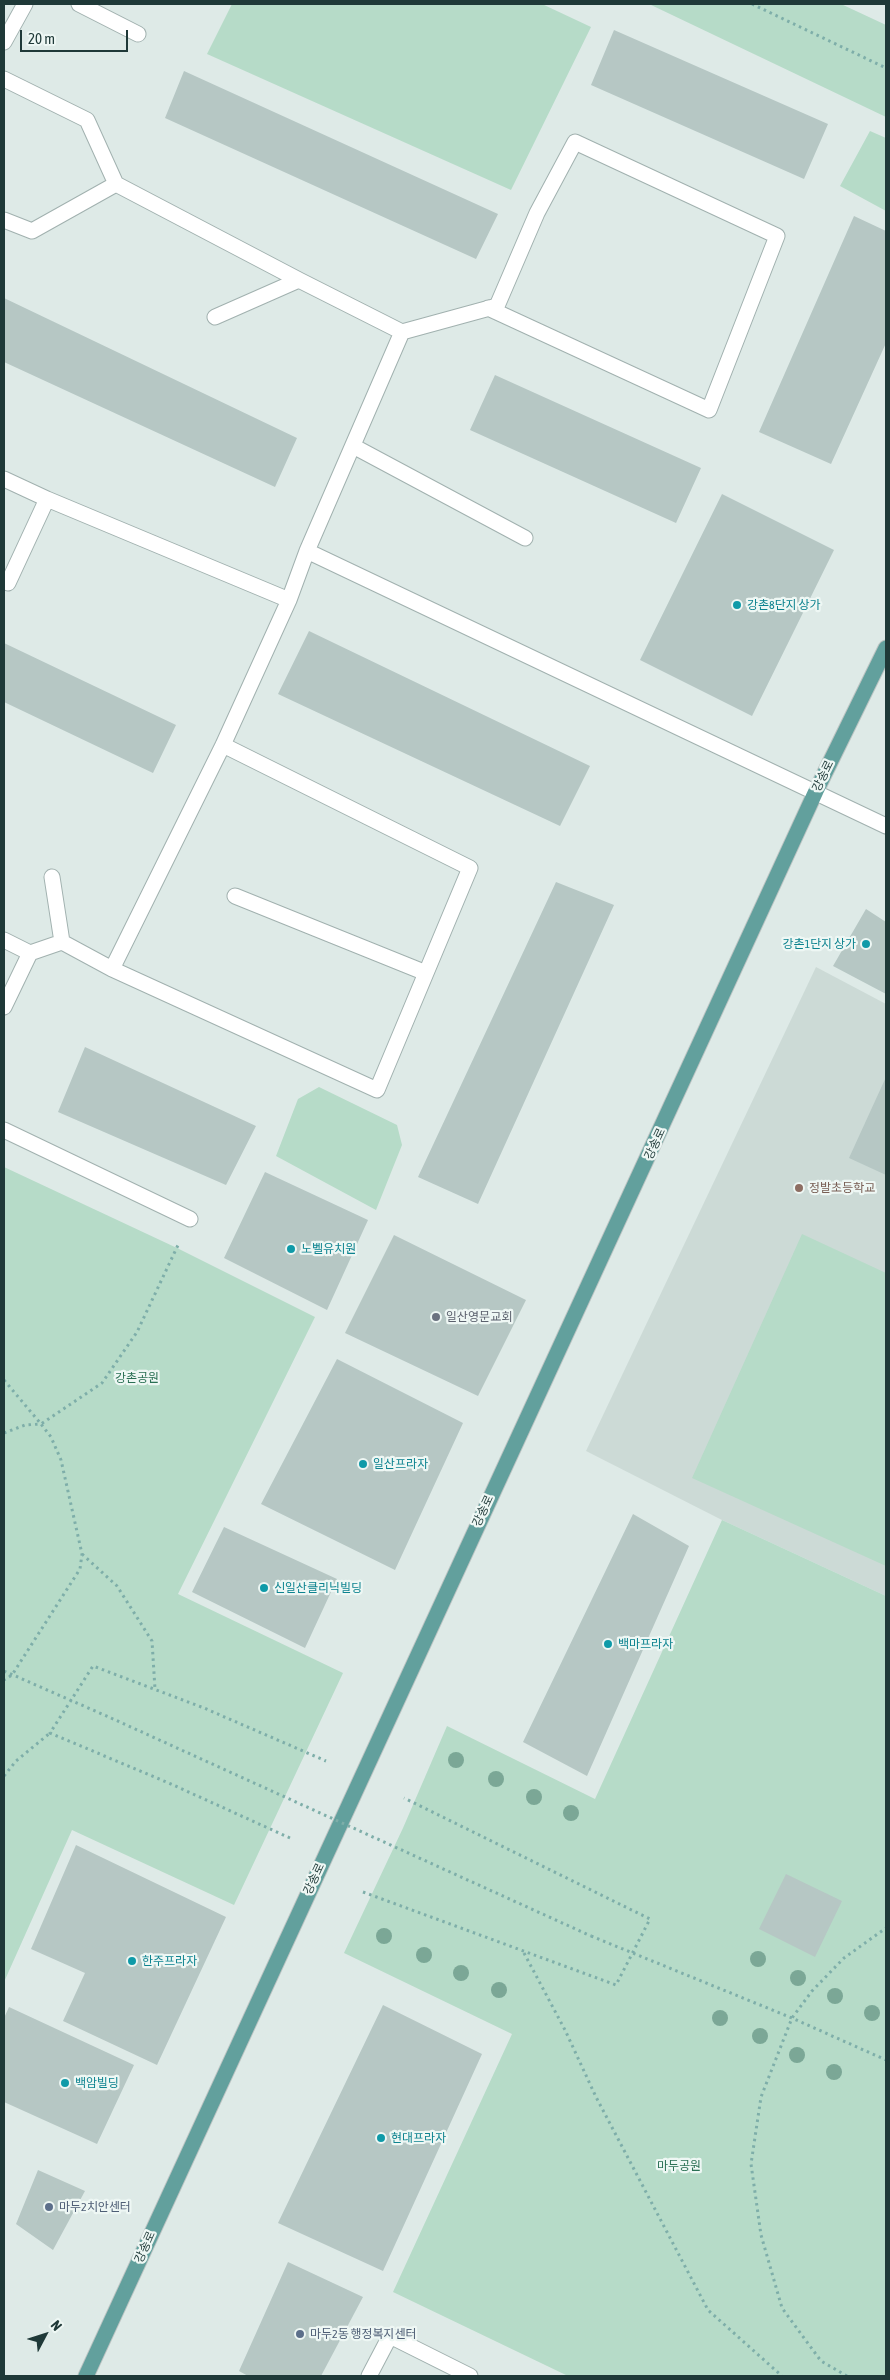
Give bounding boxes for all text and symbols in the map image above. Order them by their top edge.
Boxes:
scale bar [22,20,130,52]
text: 20 m [28,30,55,47]
place label: 강촌8단지 상가 [747,598,821,612]
marker: 강촌8단지 상가 [731,599,743,611]
street label: 강송로 [809,758,837,794]
place label: 강촌1단지 상가 [782,937,856,951]
marker: 강촌1단지 상가 [860,938,872,950]
street label: 강송로 [641,1126,669,1162]
place label: 정발초등학교 [809,1181,875,1195]
marker: 정발초등학교 [793,1182,805,1194]
place label: 노벨유치원 [301,1242,356,1256]
marker: 노벨유치원 [285,1243,297,1255]
place label: 일산영문교회 [446,1310,512,1324]
marker: 일산영문교회 [430,1311,442,1323]
park label: 강촌공원 [115,1371,159,1385]
place label: 일산프라자 [373,1457,428,1471]
marker: 일산프라자 [357,1458,369,1470]
street label: 강송로 [469,1493,497,1529]
place label: 신일산클리닉빌딩 [274,1581,362,1595]
marker: 신일산클리닉빌딩 [258,1582,270,1594]
place label: 백마프라자 [618,1637,673,1651]
marker: 백마프라자 [602,1638,614,1650]
street label: 강송로 [300,1861,328,1897]
place label: 한주프라자 [142,1954,197,1968]
marker: 한주프라자 [126,1955,138,1967]
place label: 백암빌딩 [75,2076,119,2090]
marker: 백암빌딩 [59,2077,71,2089]
place label: 현대프라자 [391,2131,446,2145]
marker: 현대프라자 [375,2132,387,2144]
park label: 마두공원 [657,2159,701,2173]
place label: 마두2치안센터 [59,2200,131,2214]
marker: 마두2치안센터 [43,2201,55,2213]
street label: 강송로 [132,2229,158,2265]
north arrow [20,2310,70,2360]
text: N [48,2317,65,2334]
place label: 마두2동 행정복지센터 [310,2327,417,2341]
marker: 마두2동 행정복지센터 [294,2328,306,2340]

